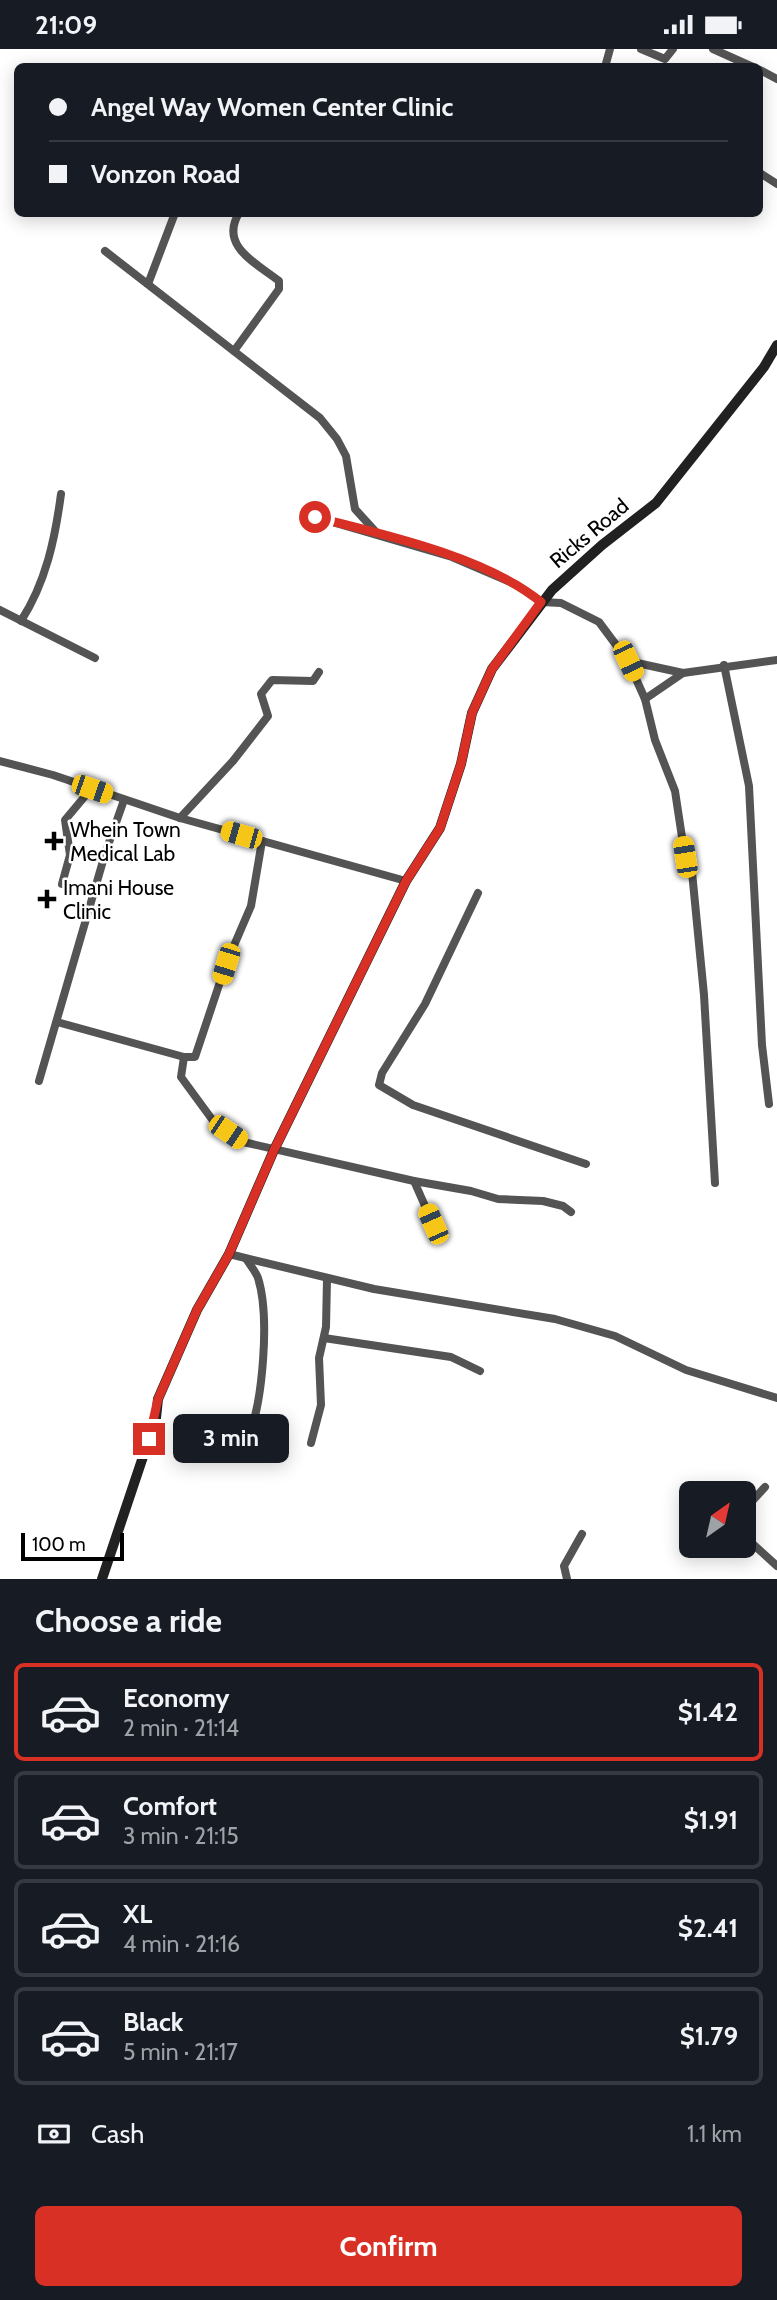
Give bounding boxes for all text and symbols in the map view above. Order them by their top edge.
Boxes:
text: 21:09 [35,9,97,41]
text: Angel Way Women Center Clinic [91,91,453,123]
text: Vonzon Road [91,158,240,190]
street label: Ricks Road [545,493,633,573]
route start [299,501,331,533]
car [610,638,647,684]
car [69,772,116,806]
place label: Whein Town Medical Lab [70,817,181,866]
car [218,819,265,851]
marker: Whein Town Medical Lab [44,831,64,851]
car [672,835,699,879]
place label: Imani House Clinic [63,875,174,924]
marker: Imani House Clinic [37,889,57,909]
car [210,941,243,987]
car [205,1112,252,1152]
car [415,1201,452,1247]
callout: 3 min [174,1415,289,1463]
route end [133,1423,165,1455]
text: 3 min [203,1424,259,1452]
north arrow [679,1481,756,1557]
map controls [679,1481,756,1558]
scale bar [21,1530,124,1562]
text: 100 m [32,1533,86,1556]
text: Choose a ride [35,1601,222,1640]
icon: car [39,1681,102,1744]
text: Economy [123,1682,229,1714]
text: $1.42 [678,1696,738,1728]
text: 2 min · 21:14 [123,1714,239,1742]
icon: car [39,1789,102,1852]
text: Comfort [123,1790,217,1822]
text: $1.91 [684,1804,738,1836]
text: 3 min · 21:15 [123,1822,239,1850]
icon: car [39,1897,102,1960]
text: XL [123,1898,152,1930]
text: $2.41 [678,1912,738,1944]
text: 4 min · 21:16 [123,1930,240,1958]
icon: car [39,2005,102,2068]
text: Black [123,2006,183,2038]
text: $1.79 [680,2020,738,2052]
text: 5 min · 21:17 [123,2038,238,2066]
icon: cash [35,2115,73,2153]
text: Cash [91,2118,144,2150]
text: 1.1 km [687,2120,742,2148]
button: Confirm [35,2206,742,2286]

